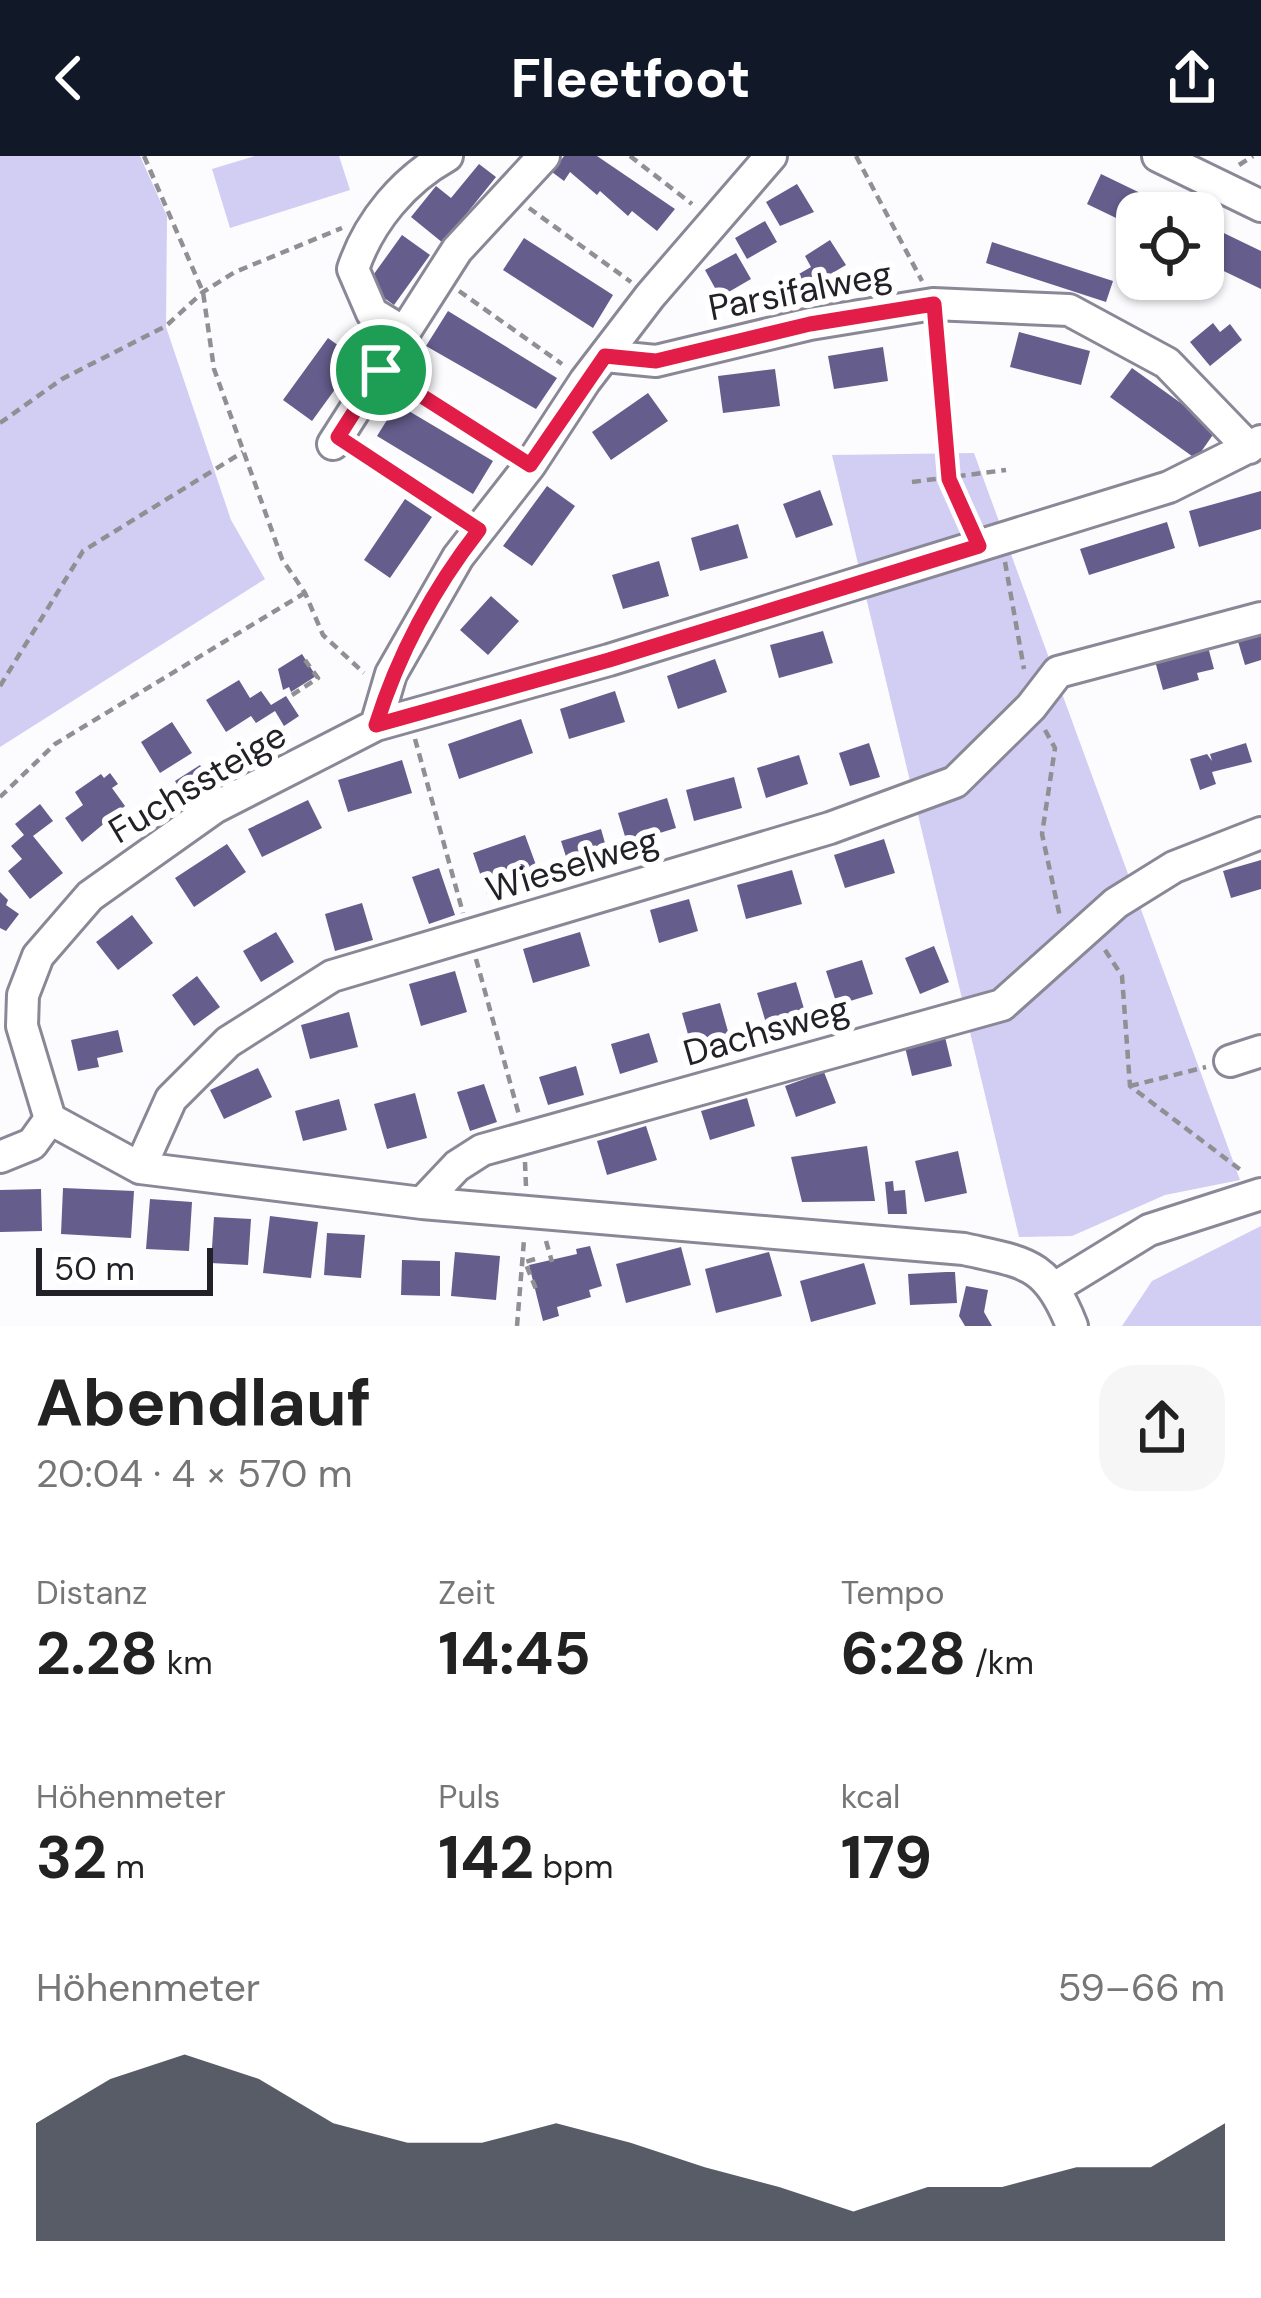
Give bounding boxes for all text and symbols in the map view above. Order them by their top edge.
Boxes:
text: Fleetfoot [511,43,750,114]
icon: back [36,45,102,111]
icon: share [1159,45,1225,111]
map controls [1116,192,1224,300]
button: locate [1116,192,1224,300]
street label: Parsifalweg [704,250,896,331]
pin [330,319,432,421]
icon: arrive [348,337,414,403]
street label: Fuchssteige [100,711,295,854]
street label: Wieselweg [480,816,664,913]
street label: Dachsweg [678,984,854,1077]
scale bar [36,1242,213,1295]
text: 50 m [54,1247,135,1290]
text: Abendlauf [36,1360,371,1445]
button: share [1099,1365,1225,1491]
text: 20:04 · 4 × 570 m [36,1448,353,1499]
text: Distanz [36,1571,147,1614]
text: Zeit [438,1571,496,1614]
text: Tempo [841,1571,945,1614]
text: 2.28 [36,1614,158,1693]
text: 14:45 [438,1614,591,1693]
text: 6:28 [841,1614,966,1693]
text: km [158,1641,213,1684]
text: /km [966,1641,1034,1684]
text: Höhenmeter [36,1775,226,1818]
text: Puls [438,1775,500,1818]
text: kcal [841,1775,900,1818]
text: 32 [36,1818,107,1897]
text: 142 [438,1818,534,1897]
text: 179 [841,1818,932,1897]
text: m [107,1845,145,1888]
text: bpm [534,1845,613,1888]
text: Höhenmeter [36,1962,260,2013]
text: 59–66 m [1058,1962,1225,2013]

